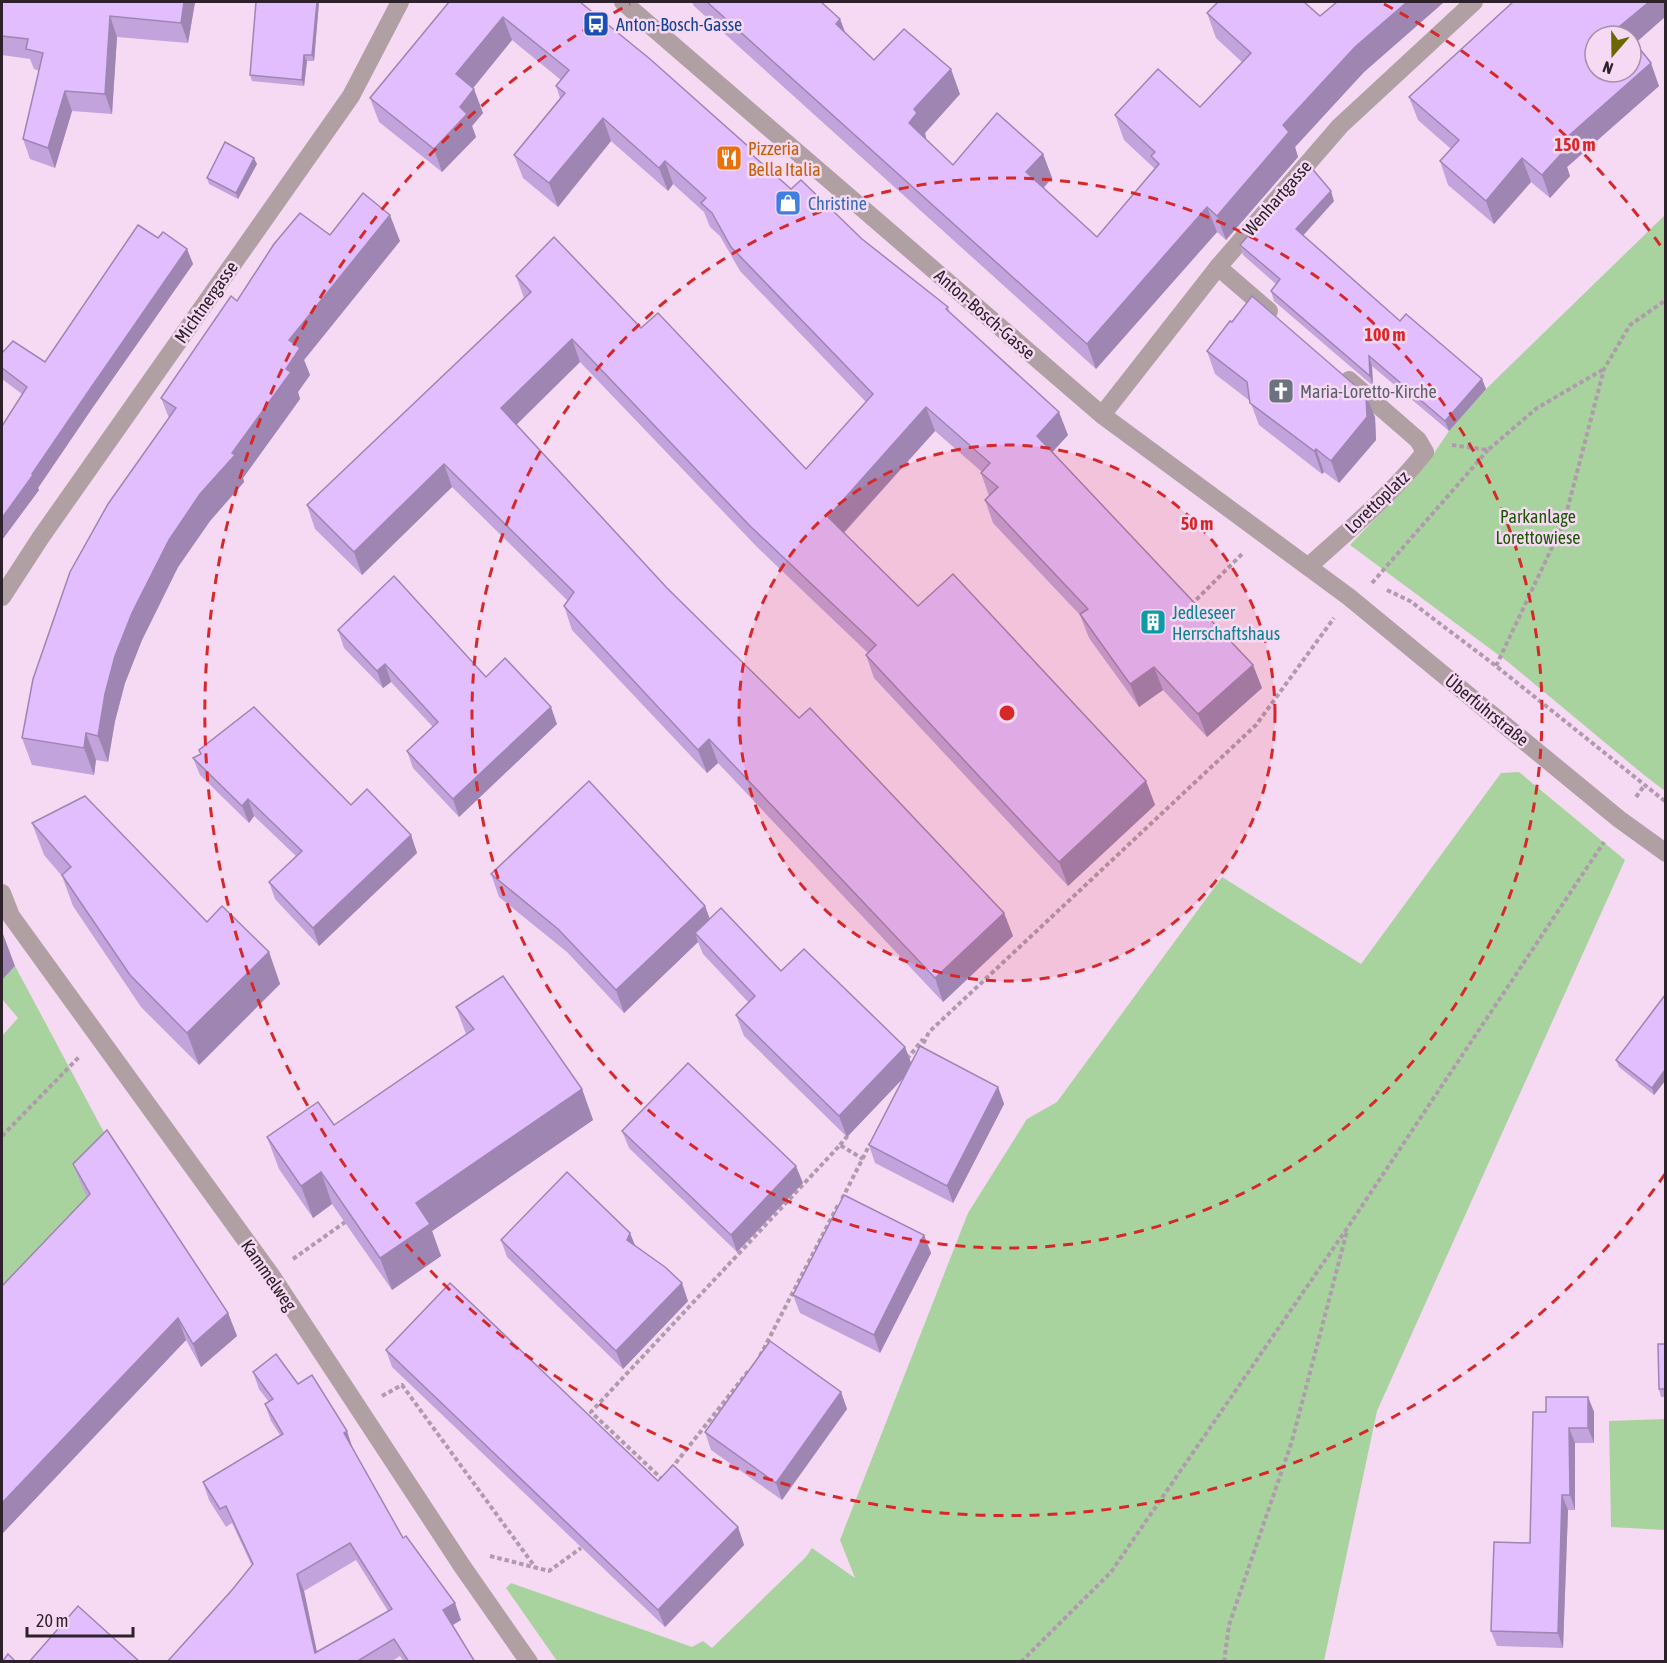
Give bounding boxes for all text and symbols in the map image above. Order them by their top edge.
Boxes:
bus stop icon: Anton-Bosch-Gasse [581,9,611,39]
place label: Anton-Bosch-Gasse [616,14,742,35]
north arrow [1583,24,1643,84]
text: N [1600,58,1615,78]
text: 150 m [1555,134,1595,155]
place label: Pizzeria Bella Italia [748,138,821,180]
restaurant icon: Pizzeria Bella Italia [714,143,744,173]
street label: Wenhartgasse [1238,156,1316,240]
shop icon: Christine [773,188,803,218]
place label: Christine [808,193,867,214]
street label: Michtnergasse [170,257,242,347]
street label: Anton-Bosch-Gasse [930,265,1040,363]
text: 100 m [1365,324,1405,345]
church icon: Maria-Loretto-Kirche [1266,376,1296,406]
place label: Maria-Loretto-Kirche [1300,381,1437,402]
street label: Lorettoplatz [1341,466,1414,538]
park label: Parkanlage Lorettowiese [1496,506,1580,548]
text: 50 m [1181,513,1213,534]
place label: Jedleseer Herrschaftshaus [1172,602,1280,644]
building icon: Jedleseer Herrschaftshaus [1138,607,1168,637]
street label: Überfuhrstraße [1441,670,1533,750]
centre of rings [997,703,1017,723]
street label: Kammelweg [237,1235,301,1315]
scale bar [27,1600,134,1638]
text: 20 m [36,1610,68,1631]

